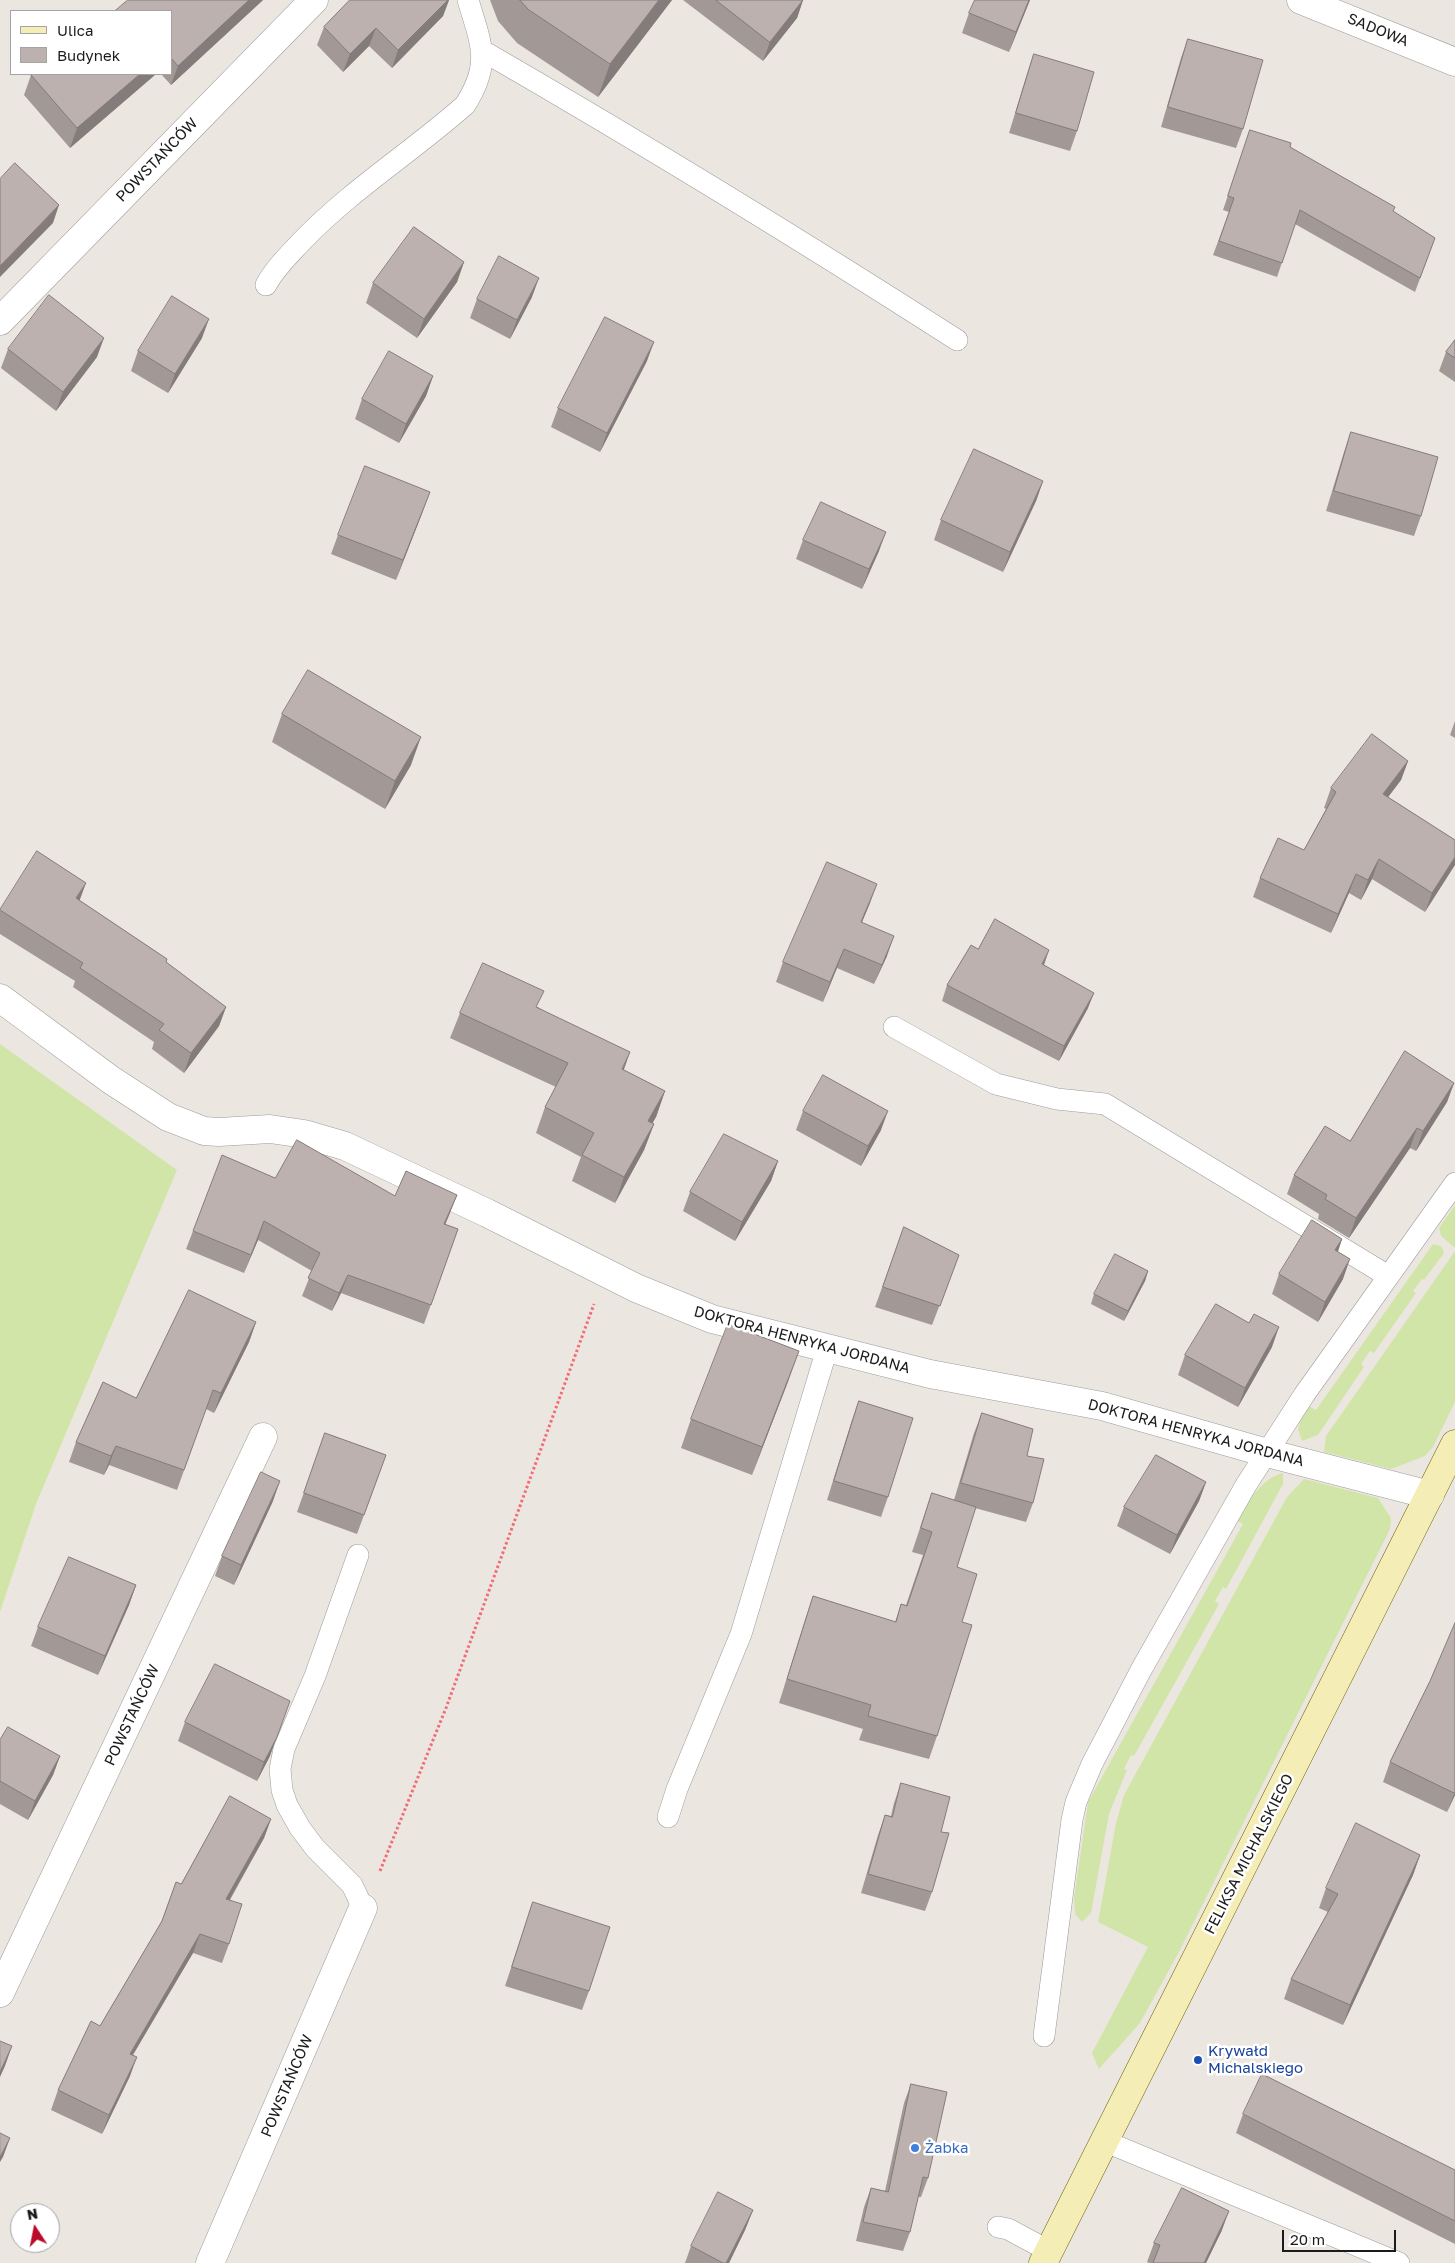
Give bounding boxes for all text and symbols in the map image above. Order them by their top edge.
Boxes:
legend [10,10,172,75]
street label: SADOWA [1345,10,1411,50]
text: Ulica [57,21,93,39]
text: Budynek [57,46,120,64]
street label: POWSTAŃCÓW [112,114,202,206]
street label: DOKTORA HENRYKA JORDANA [692,1302,912,1378]
street label: DOKTORA HENRYKA JORDANA [1086,1395,1306,1471]
street label: POWSTAŃCÓW [101,1662,163,1768]
street label: FELIKSA MICHALSKIEGO [1201,1771,1297,1937]
street label: POWSTAŃCÓW [257,2032,317,2140]
place label: Krywałd Michalskiego [1208,2042,1303,2077]
marker: Krywałd Michalskiego [1192,2054,1204,2066]
place label: Żabka [925,2139,968,2157]
marker: Żabka [909,2142,921,2154]
north arrow [10,2203,60,2253]
text: N [25,2204,39,2223]
scale bar [1285,2220,1399,2252]
text: 20 m [1290,2230,1325,2248]

